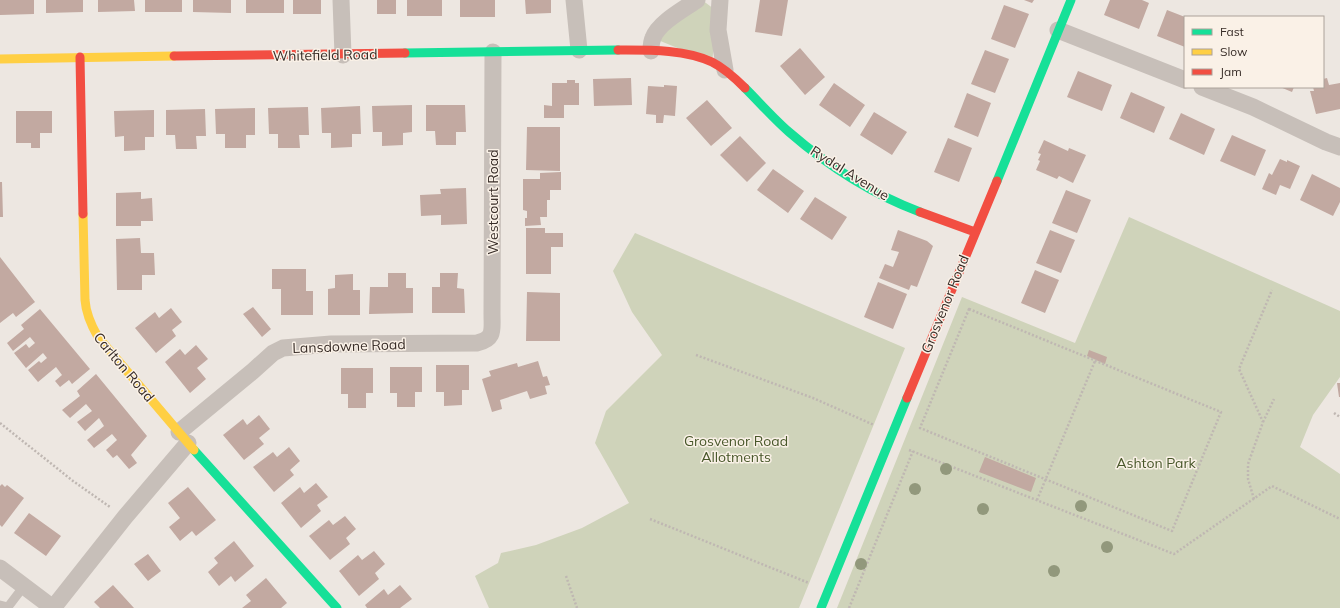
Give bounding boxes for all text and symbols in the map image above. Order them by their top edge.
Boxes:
legend [1184,16,1324,88]
text: Fast [1220,24,1244,39]
text: Slow [1220,44,1248,59]
street label: Whitefield Road [272,45,378,65]
text: Jam [1220,64,1242,79]
street label: Rydal Avenue [807,142,893,204]
street label: Westcourt Road [484,149,502,255]
street label: Grosvenor Road [917,252,973,356]
street label: Carlton Road [90,329,158,405]
street label: Lansdowne Road [292,335,406,357]
park label: Grosvenor Road Allotments [684,432,788,466]
park label: Ashton Park [1116,454,1197,472]

